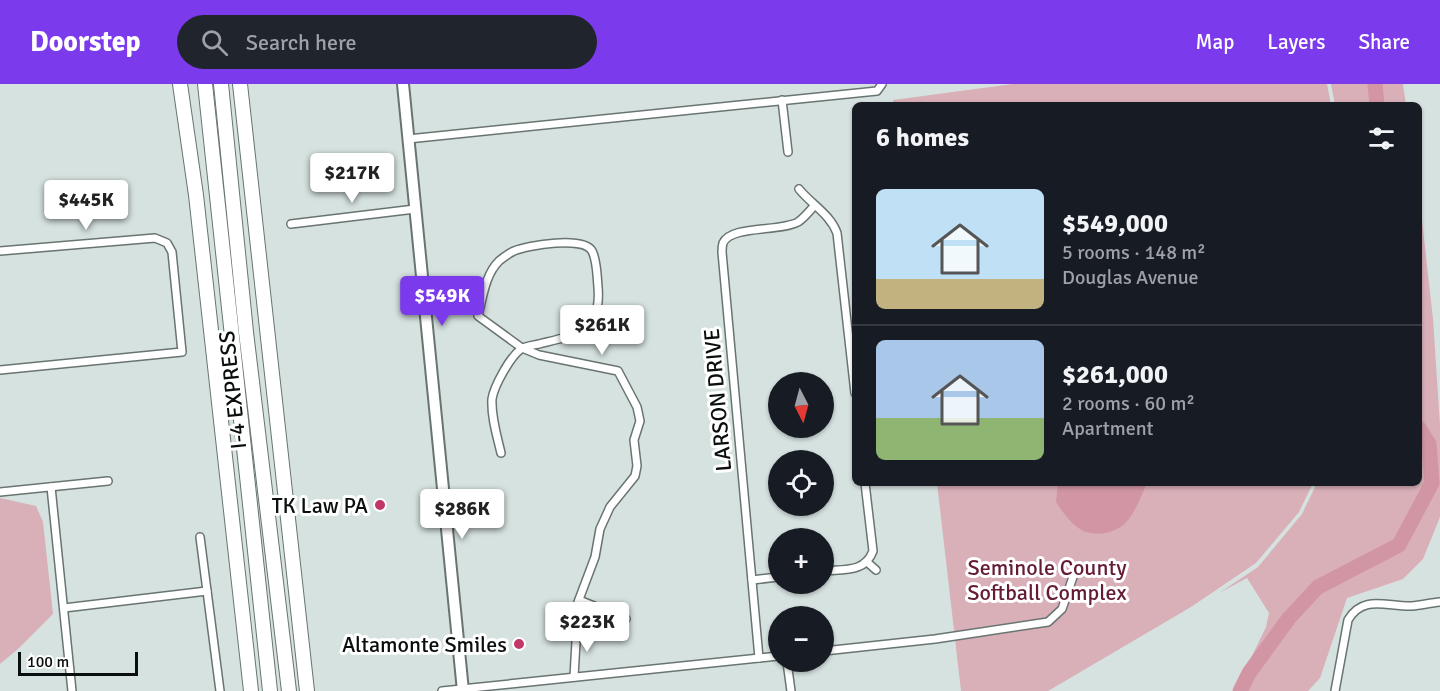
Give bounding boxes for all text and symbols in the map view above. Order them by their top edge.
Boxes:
search box [177,15,597,69]
text: Doorstep [30,25,141,59]
icon: search [198,26,231,59]
text: Search here [246,29,357,56]
text: Map [1196,29,1234,55]
text: Layers [1267,29,1325,55]
text: Share [1358,29,1410,55]
text: 6 homes [876,122,969,154]
icon: filters [1365,122,1398,155]
pin: $217K [310,153,394,204]
text: $217K [324,160,380,185]
pin: $445K [44,180,128,231]
text: $445K [58,187,114,212]
text: $549,000 [1062,208,1168,240]
icon: home [924,213,996,285]
text: 5 rooms · 148 m² [1062,240,1206,265]
text: Douglas Avenue [1062,265,1199,290]
pin: $549K [400,276,484,327]
text: $549K [414,283,470,308]
pin: $261K [560,305,644,356]
text: $261K [574,312,630,337]
street label: LARSON DRIVE [698,327,737,473]
street label: I-4 EXPRESS [213,329,252,450]
text: $261,000 [1062,359,1168,391]
icon: home [924,364,996,436]
north arrow [768,372,834,438]
map controls [768,372,834,672]
text: 2 rooms · 60 m² [1062,391,1195,416]
text: Apartment [1062,416,1154,441]
button: locate [768,450,834,516]
pin: $286K [420,489,504,540]
place label: TK Law PA [272,492,369,519]
text: $286K [434,496,490,521]
marker: TK Law PA [373,498,387,512]
button: + [768,528,834,594]
park label: Seminole County Softball Complex [967,554,1127,606]
pin: $223K [545,602,629,653]
button: − [768,606,834,672]
text: $223K [559,609,615,634]
place label: Altamonte Smiles [342,631,507,658]
marker: Altamonte Smiles [512,637,526,651]
scale bar [18,649,138,676]
text: 100 m [27,652,69,672]

